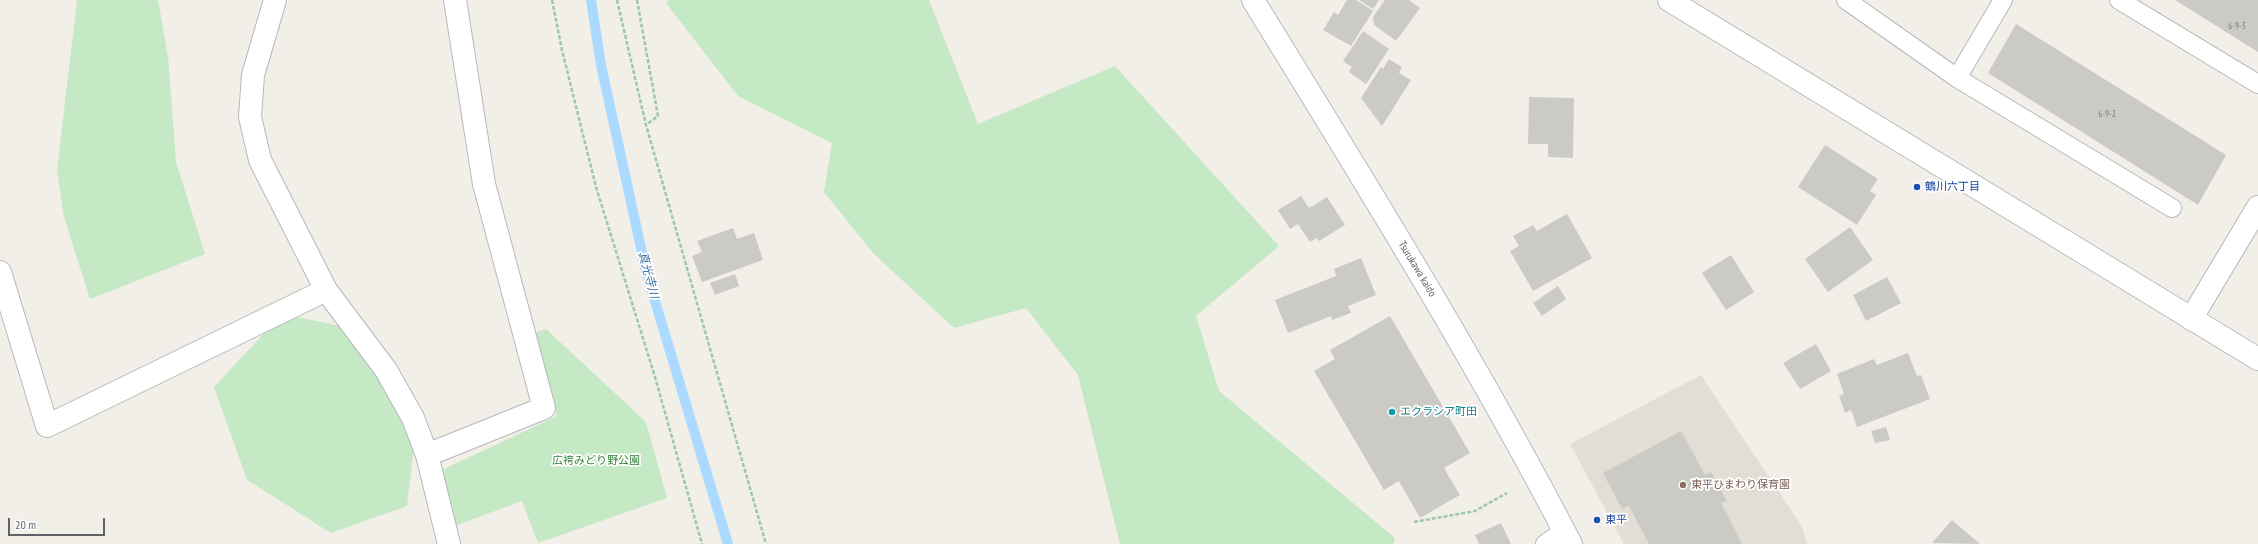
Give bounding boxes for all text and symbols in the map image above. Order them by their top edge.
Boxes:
house number: 6-9-3 [2228,21,2246,31]
house number: 6-9-2 [2098,109,2116,119]
place label: 鶴川六丁目 [1925,180,1980,194]
marker: 鶴川六丁目 [1912,182,1922,192]
street label: Tsurukawa kaido [1395,239,1439,299]
water label: 真光寺川 [635,250,661,300]
place label: エクラシア町田 [1400,405,1477,419]
marker: エクラシア町田 [1387,407,1397,417]
park label: 広袴みどり野公園 [552,454,640,468]
place label: 東平ひまわり保育園 [1691,478,1790,492]
marker: 東平ひまわり保育園 [1678,480,1688,490]
scale bar [10,510,107,536]
place label: 東平 [1605,513,1627,527]
marker: 東平 [1592,515,1602,525]
text: 20 m [15,517,36,532]

